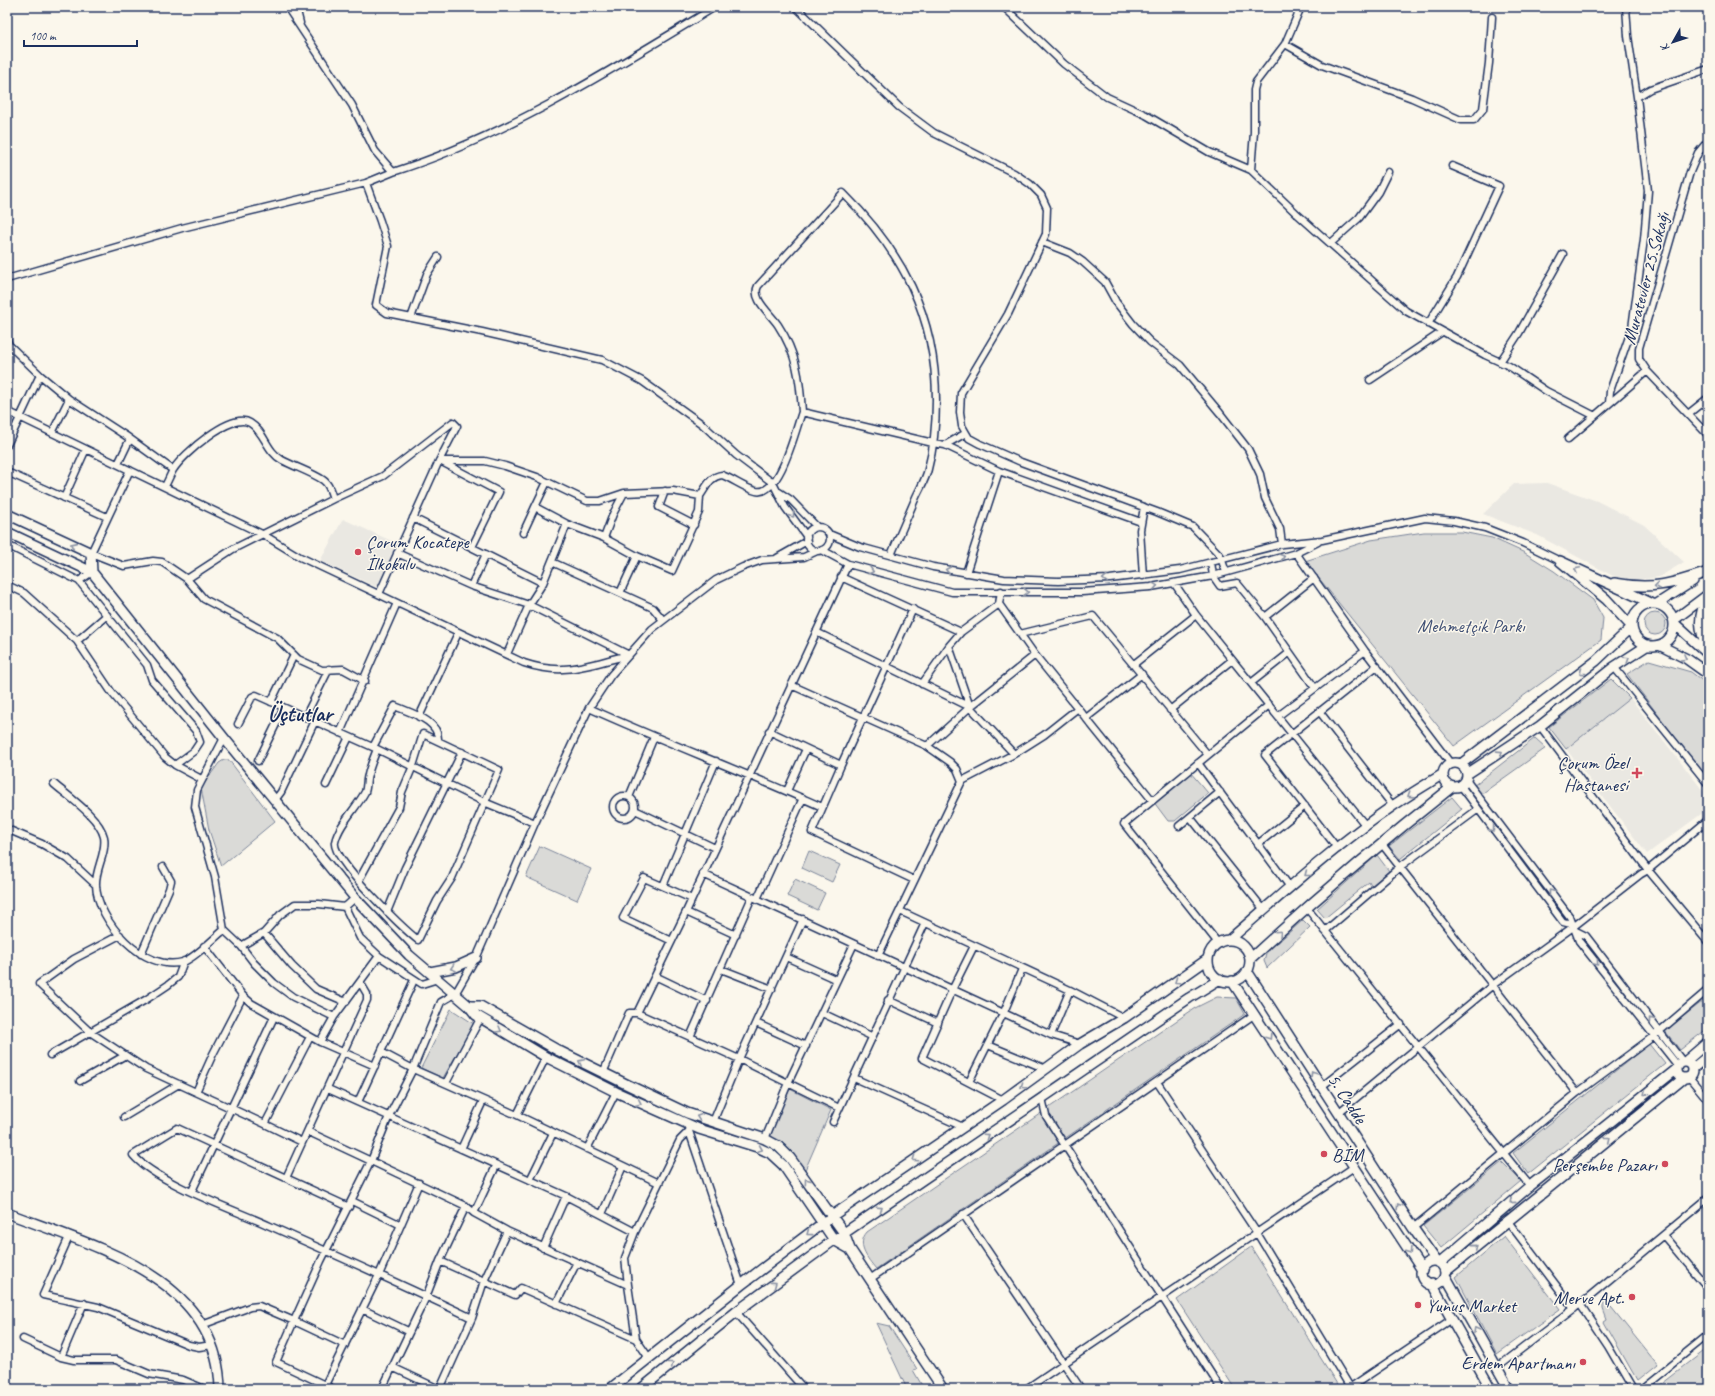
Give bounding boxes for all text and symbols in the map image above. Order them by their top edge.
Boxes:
scale bar [24,22,137,48]
north arrow [1653,22,1693,62]
text: 100 m [30,28,57,44]
text: K [1657,40,1672,55]
street label: Muratevler 25.Sokağı [1617,208,1676,347]
one-way arrow [787,510,794,517]
place label: Çorum Kocatepe İlkokulu [366,530,470,576]
one-way arrow [70,542,77,550]
marker: Çorum Kocatepe İlkokulu [353,547,363,557]
one-way arrow [1279,553,1285,561]
one-way arrow [867,566,874,574]
one-way arrow [945,566,951,574]
one-way arrow [1574,567,1581,574]
one-way arrow [1102,575,1108,583]
one-way arrow [1654,581,1660,590]
one-way arrow [1152,582,1159,591]
one-way arrow [1023,588,1029,597]
park label: Mehmetçik Parkı [1417,614,1526,638]
one-way arrow [1680,654,1687,661]
one-way arrow [1623,656,1630,664]
one-way arrow [1579,667,1586,675]
district label: Üçtutlar [268,699,335,728]
one-way arrow [1496,750,1503,757]
place label: Çorum Özel Hastanesi [1557,751,1632,797]
marker: Çorum Özel Hastanesi [1631,767,1643,779]
one-way arrow [1407,790,1414,798]
one-way arrow [1487,824,1494,831]
one-way arrow [1304,869,1311,876]
one-way arrow [1549,889,1556,896]
one-way arrow [1274,931,1281,938]
one-way arrow [1592,959,1599,966]
one-way arrow [450,963,457,972]
one-way arrow [1174,976,1181,983]
one-way arrow [1649,1017,1656,1024]
one-way arrow [495,1025,502,1032]
one-way arrow [1265,1033,1272,1040]
one-way arrow [578,1059,585,1067]
street label: 5. Cadde [1322,1069,1373,1130]
one-way arrow [1310,1071,1317,1078]
one-way arrow [1020,1081,1027,1089]
one-way arrow [1643,1088,1651,1095]
one-way arrow [635,1098,642,1106]
one-way arrow [695,1113,702,1122]
one-way arrow [983,1133,990,1141]
one-way arrow [1604,1137,1611,1144]
place label: BİM [1332,1143,1365,1167]
one-way arrow [756,1144,764,1152]
marker: BİM [1319,1149,1329,1159]
place label: Perşembe Pazarı [1553,1153,1658,1177]
one-way arrow [913,1154,920,1161]
marker: Perşembe Pazarı [1660,1159,1670,1169]
one-way arrow [805,1178,812,1185]
one-way arrow [1509,1196,1517,1203]
one-way arrow [1396,1204,1403,1211]
one-way arrow [875,1207,882,1214]
one-way arrow [806,1229,813,1236]
one-way arrow [1470,1245,1477,1252]
one-way arrow [1404,1247,1412,1254]
one-way arrow [769,1282,776,1289]
place label: Merve Apt. [1553,1286,1624,1310]
marker: Merve Apt. [1627,1292,1637,1302]
place label: Yunus Market [1426,1294,1518,1318]
marker: Yunus Market [1413,1300,1423,1310]
one-way arrow [1474,1327,1481,1335]
place label: Erdem Apartmanı [1461,1351,1576,1375]
marker: Erdem Apartmanı [1578,1357,1588,1367]
one-way arrow [667,1362,674,1369]

